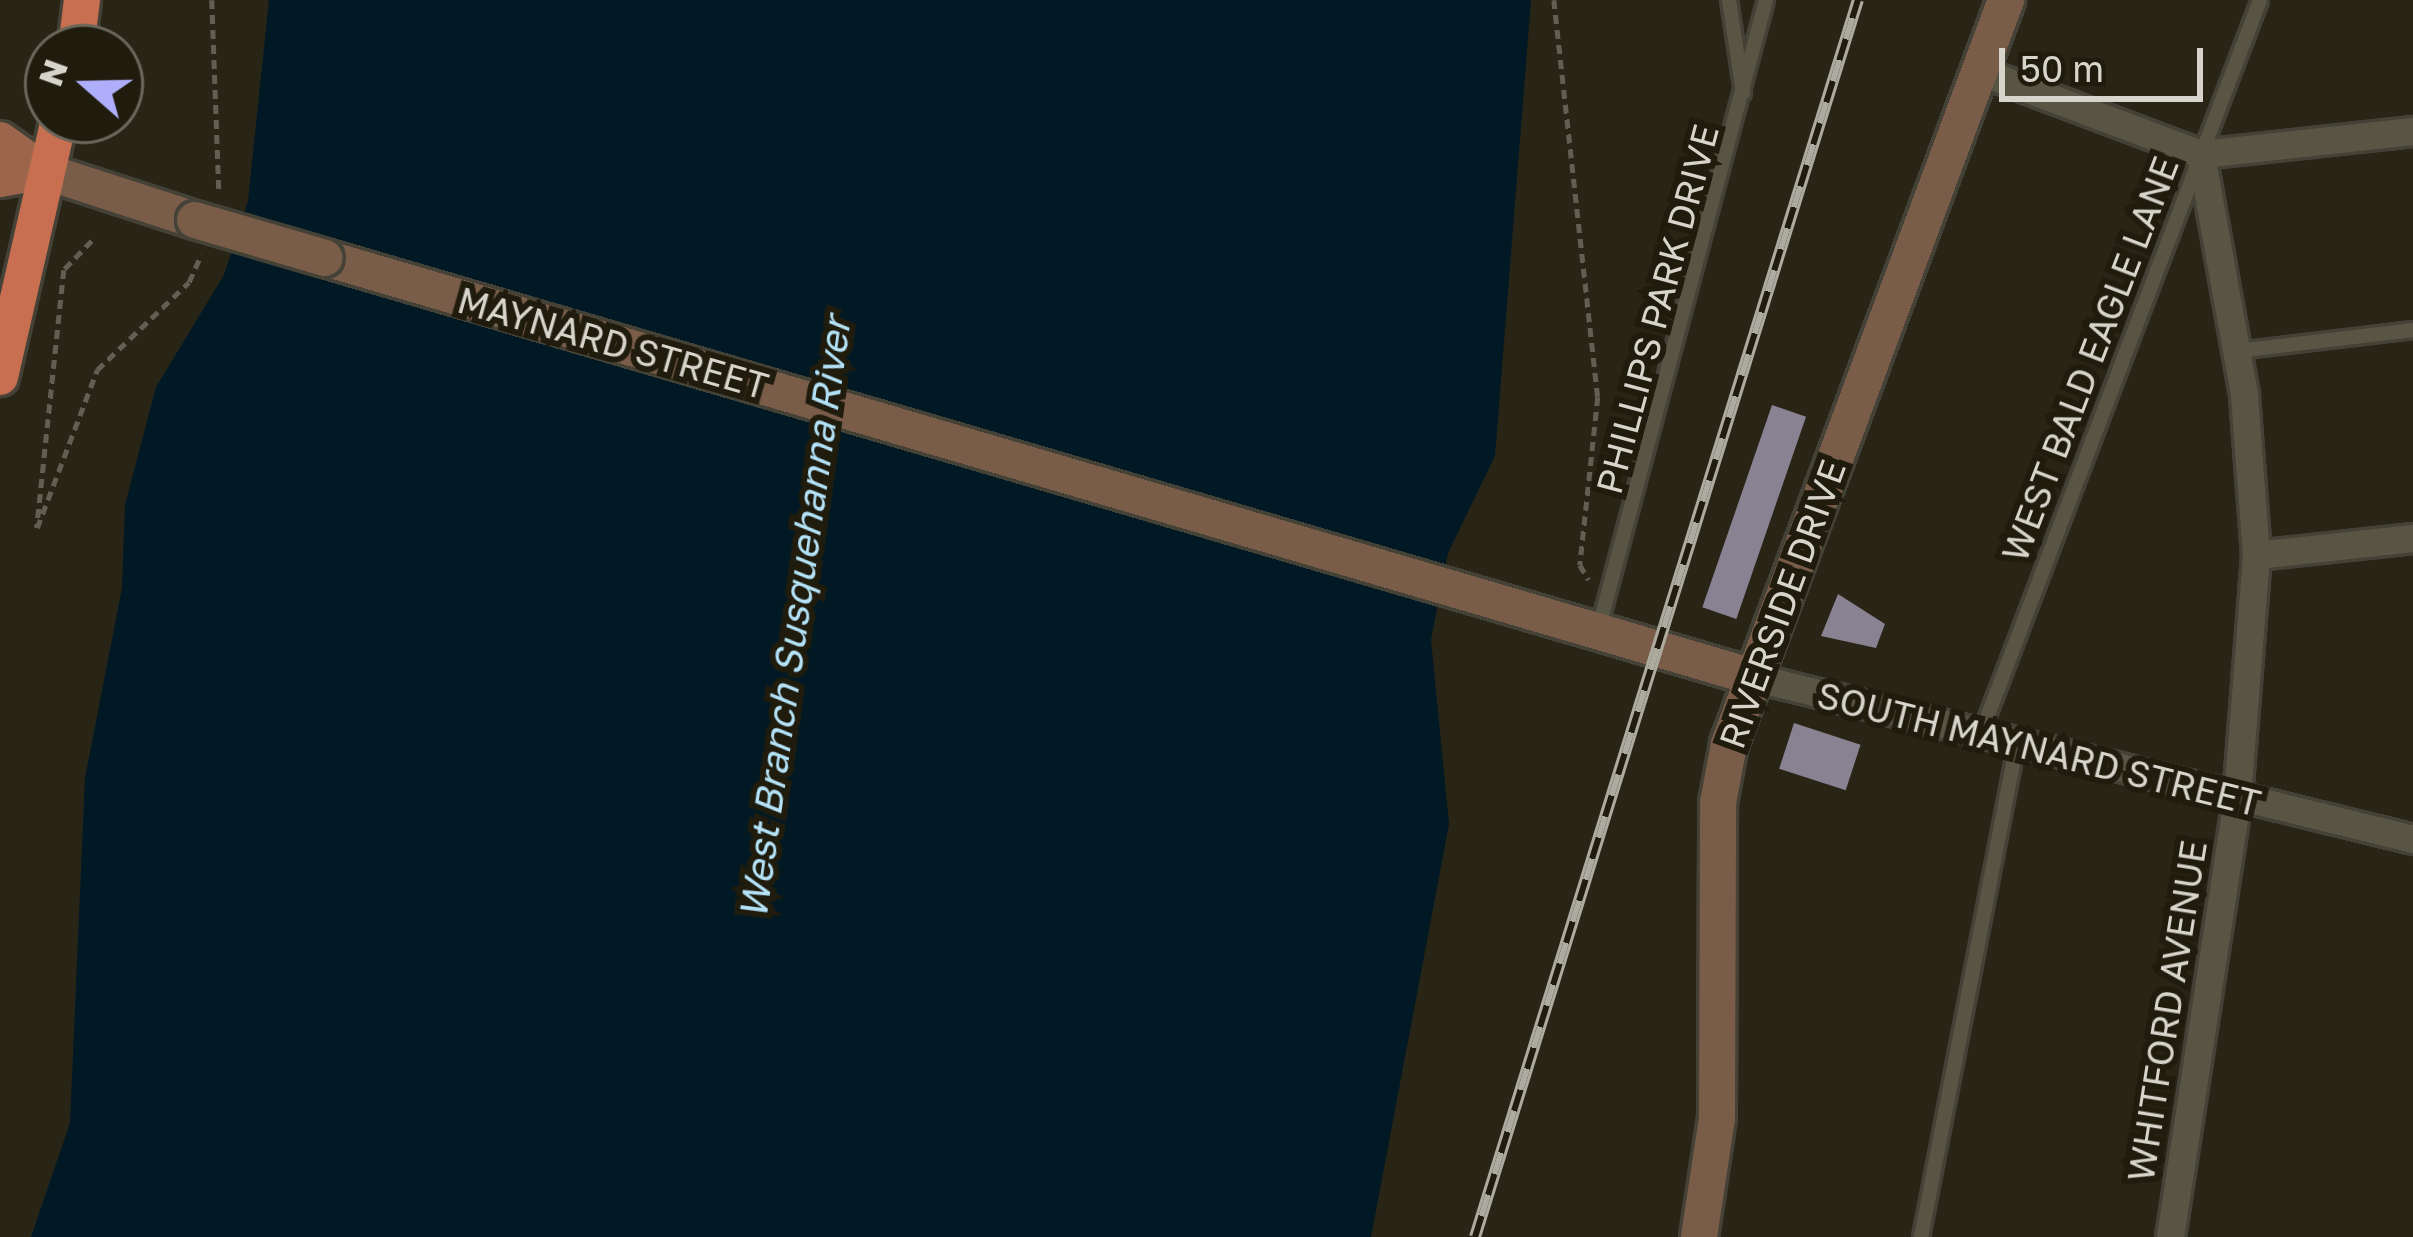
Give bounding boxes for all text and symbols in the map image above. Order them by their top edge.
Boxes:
north arrow [24,24,144,144]
scale bar [2005,24,2209,98]
text: 50 m [2020,47,2104,90]
text: N [30,54,75,91]
street label: PHILLIPS PARK DRIVE [1587,120,1727,498]
street label: WEST BALD EAGLE LANE [1993,151,2187,567]
street label: MAYNARD STREET [453,278,773,408]
water label: West Branch Susquehanna River [730,314,860,922]
street label: RIVERSIDE DRIVE [1710,454,1854,754]
street label: SOUTH MAYNARD STREET [1813,673,2265,825]
street label: WHITFORD AVENUE [2119,837,2215,1185]

